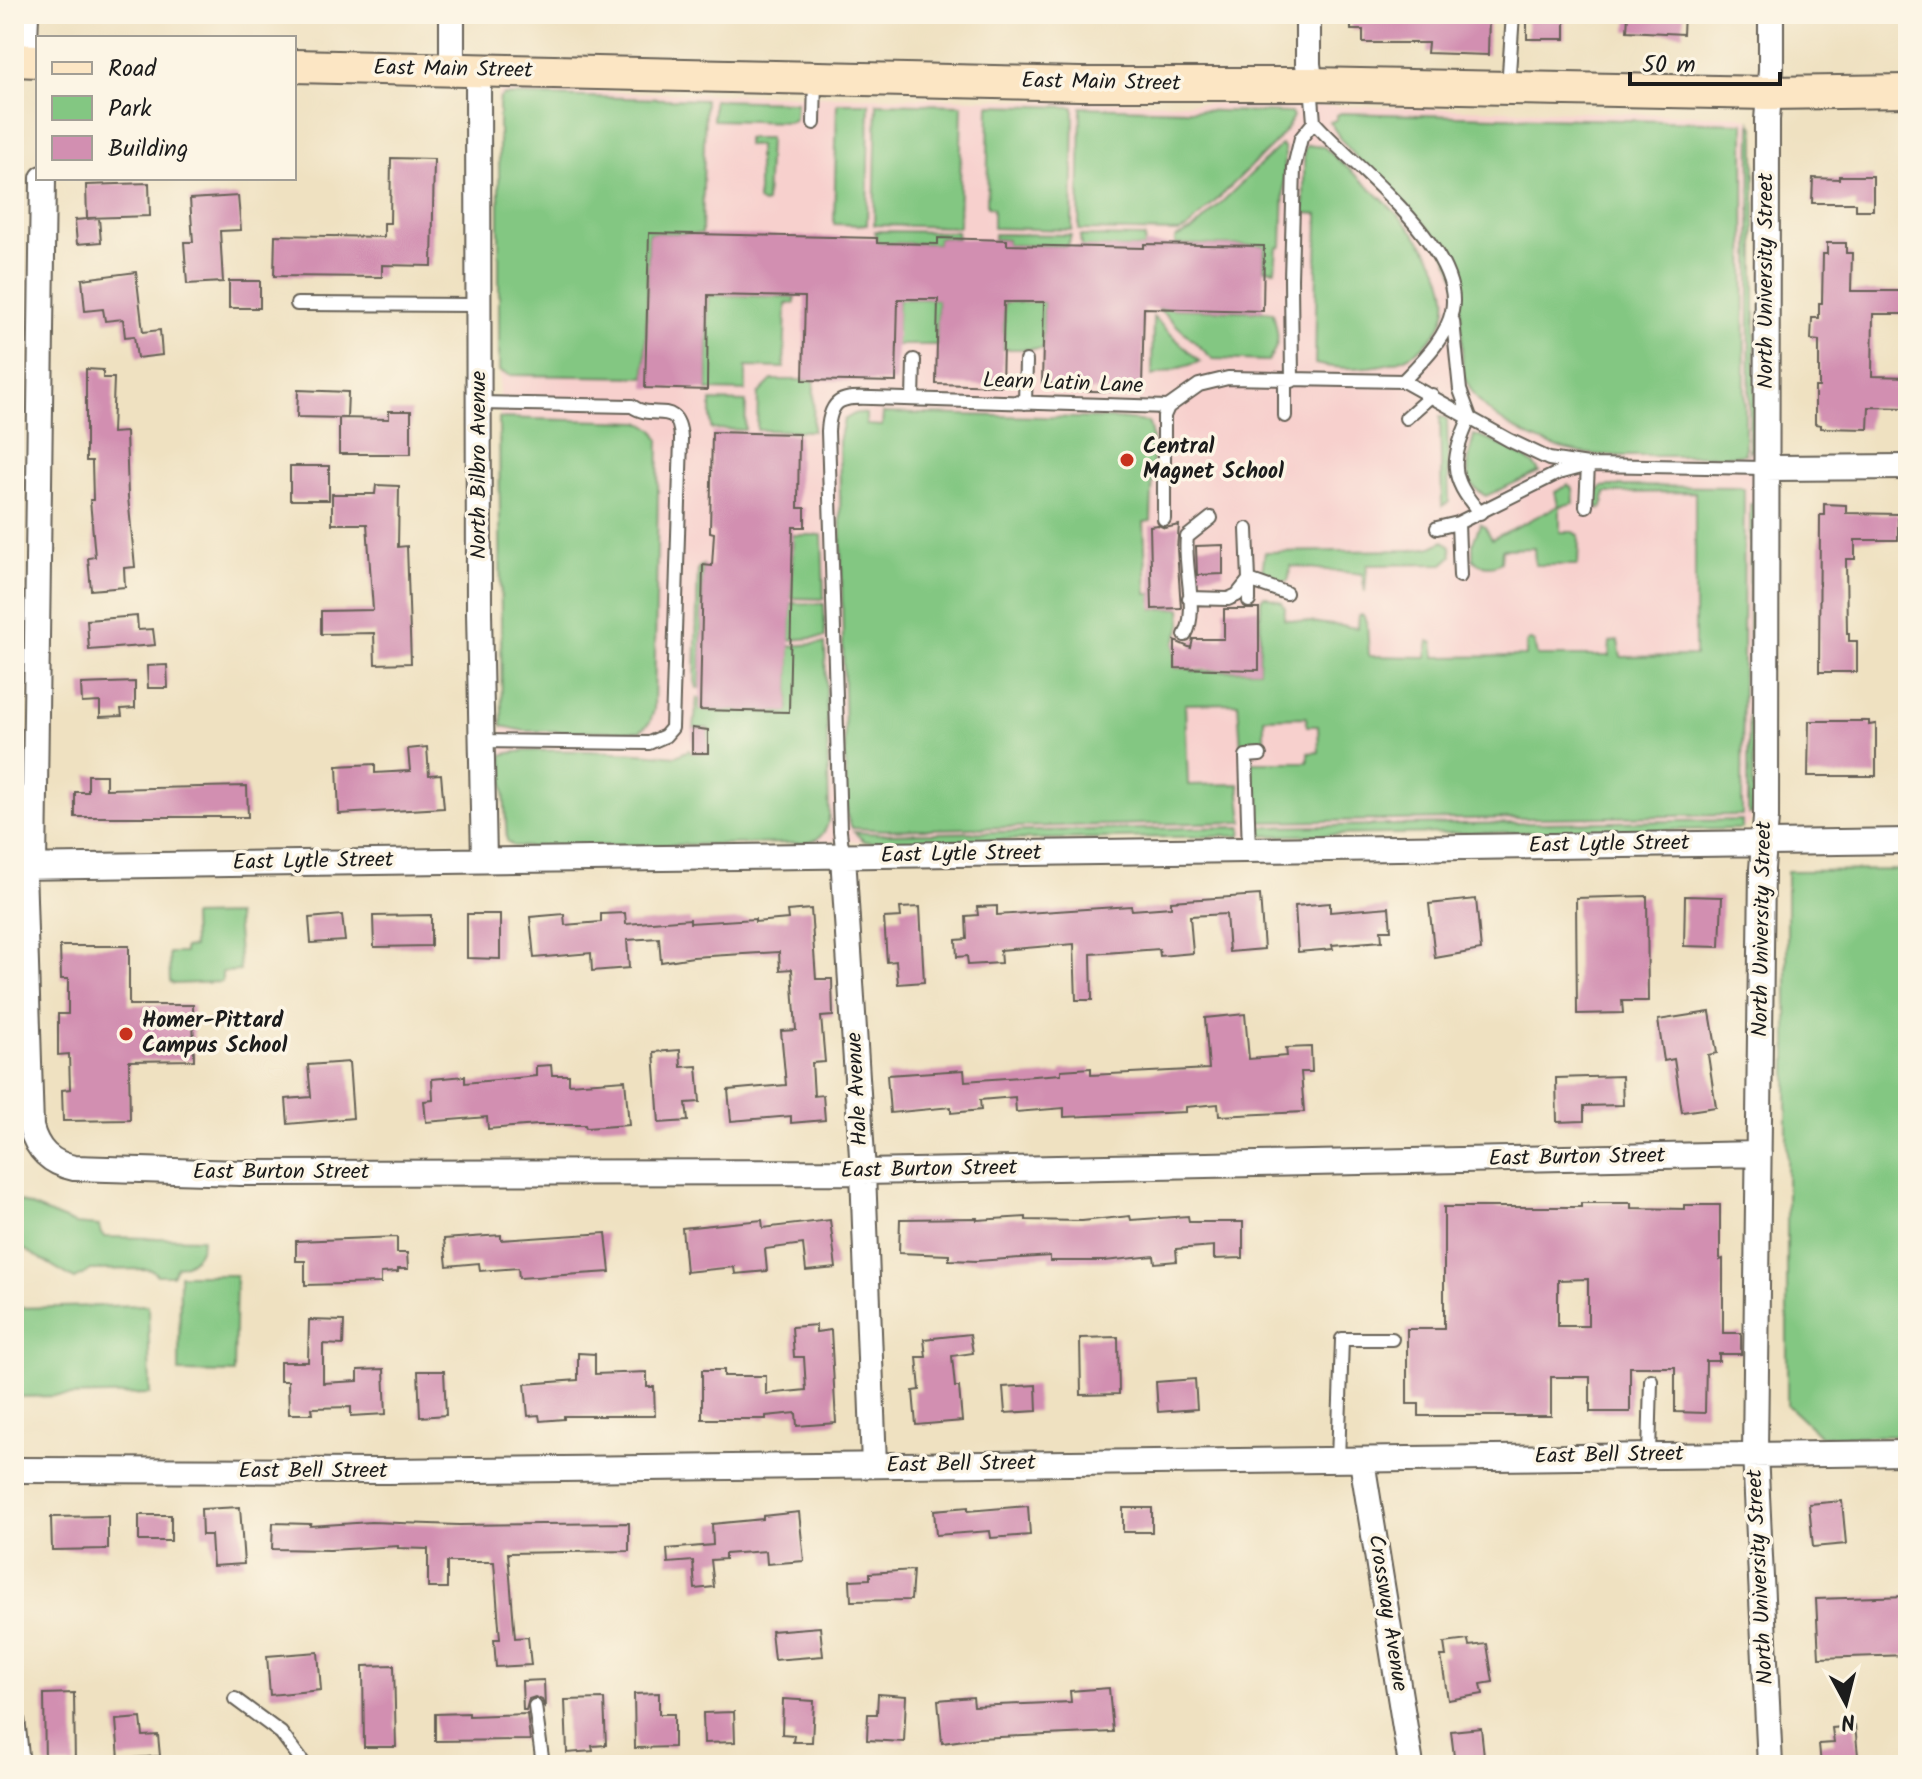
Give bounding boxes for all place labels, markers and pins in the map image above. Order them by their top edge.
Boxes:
place label: Central Magnet School [1143,430,1284,490]
marker: Central Magnet School [1118,451,1136,469]
place label: Homer-Pittard Campus School [142,1004,287,1064]
marker: Homer-Pittard Campus School [117,1025,135,1043]

